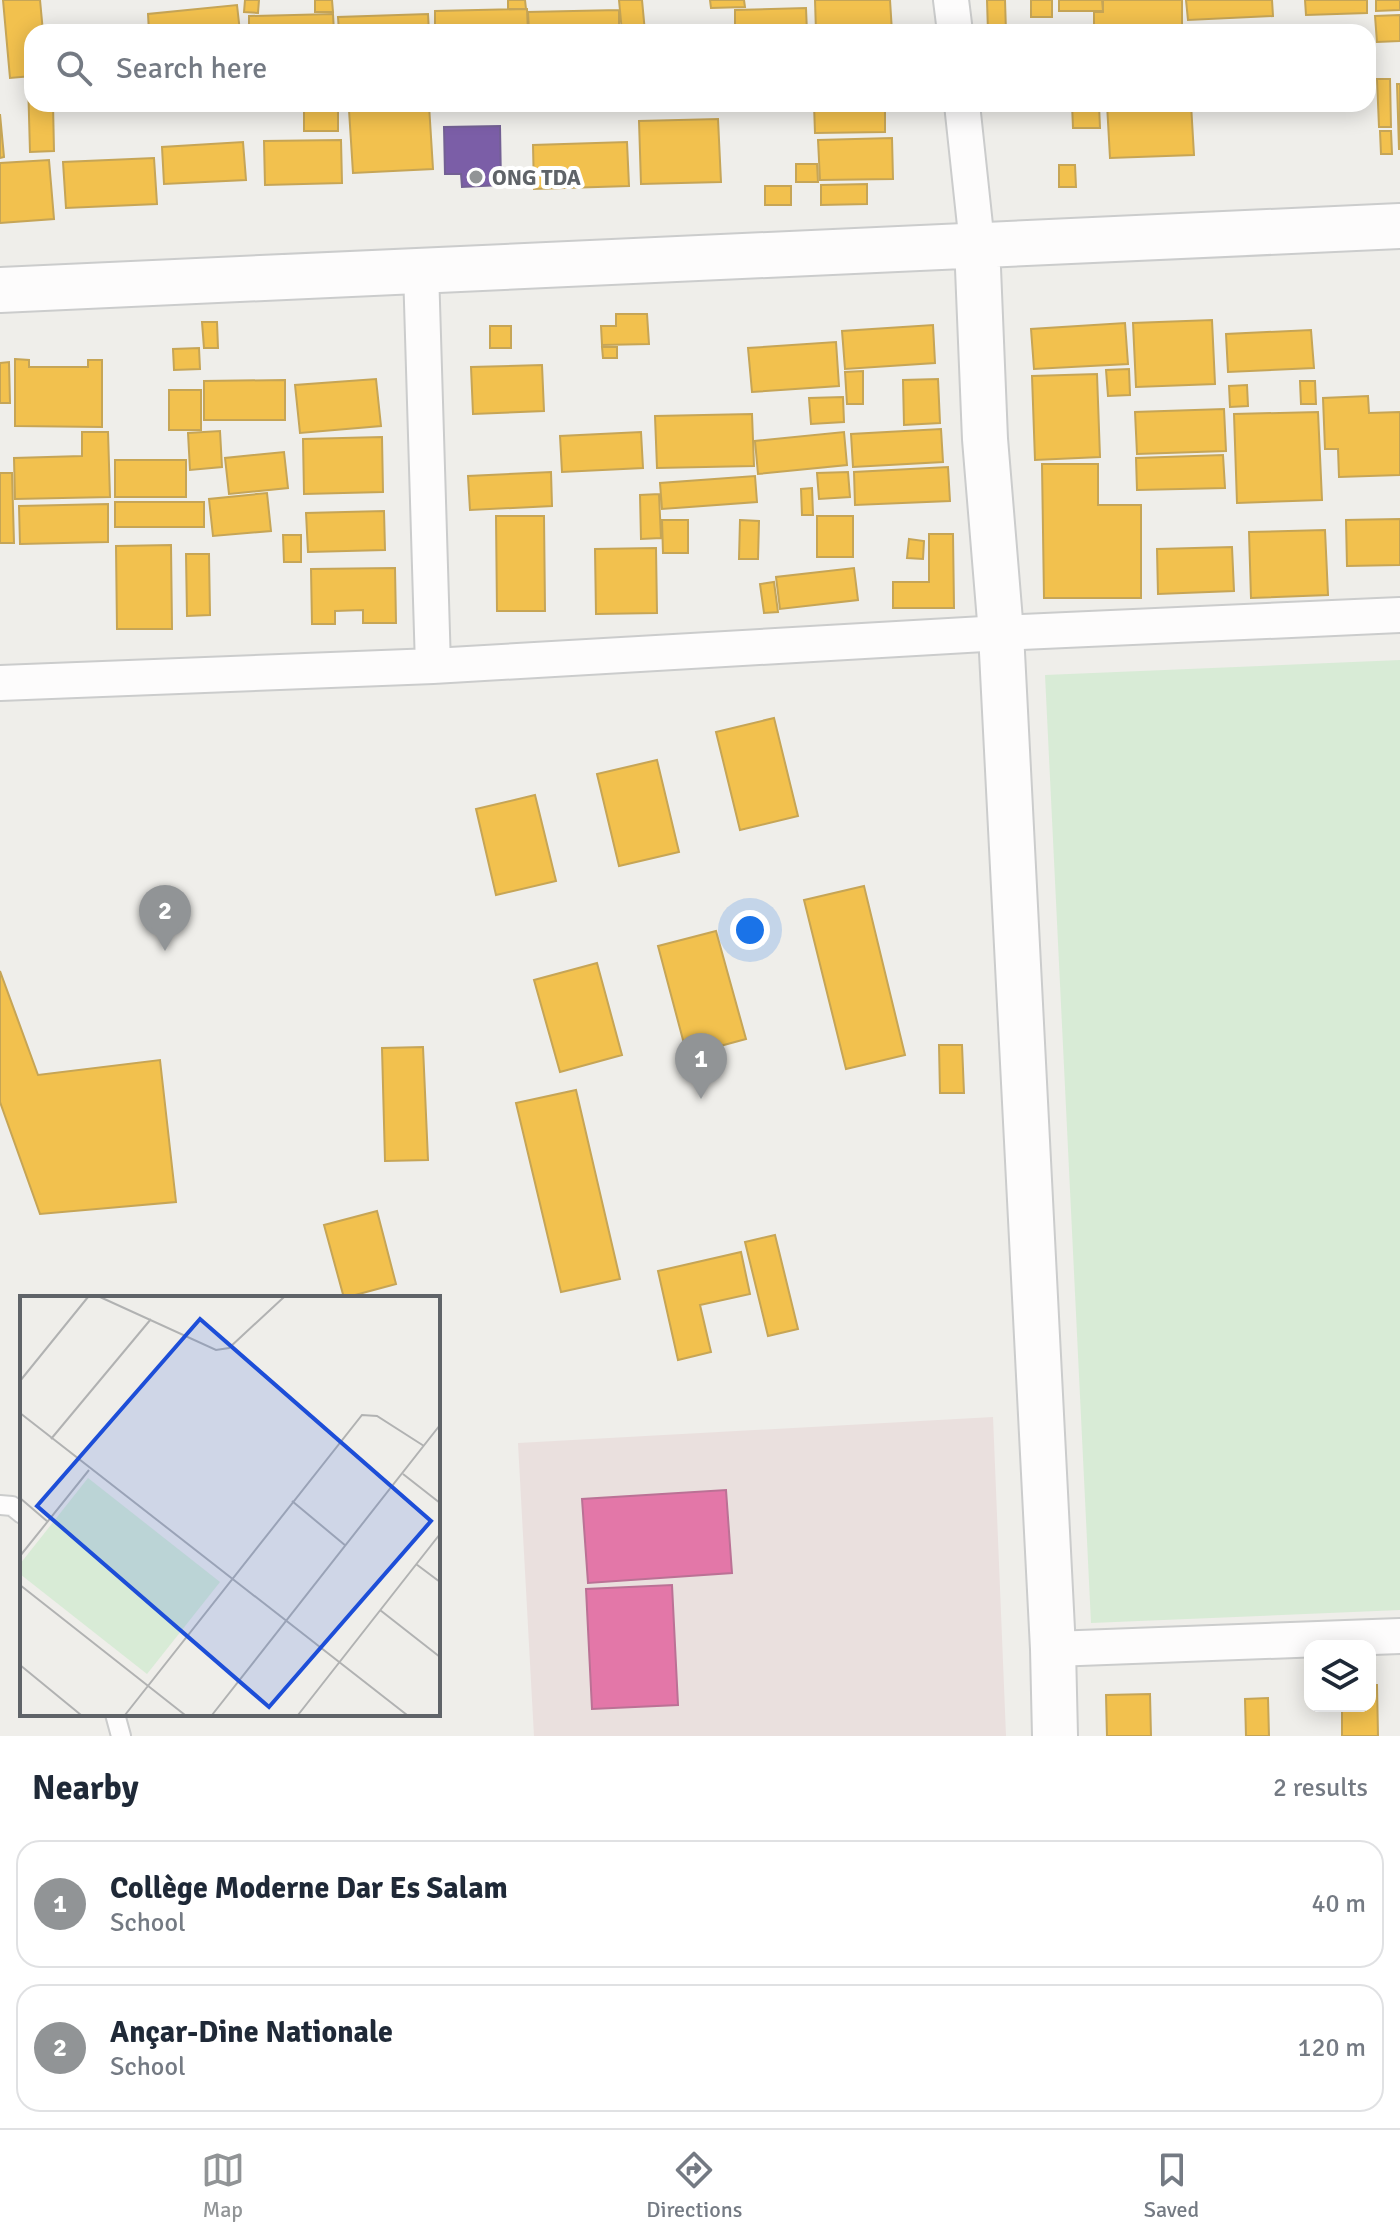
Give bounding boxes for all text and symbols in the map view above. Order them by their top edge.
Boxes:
search box [24,24,1376,112]
icon: search [52,46,96,90]
text: Search here [116,50,267,87]
place label: ONG TDA [492,164,581,191]
marker: ONG TDA [467,168,485,186]
pin: 2 [139,885,191,951]
your location [730,910,770,950]
pin: 1 [675,1033,727,1099]
inset map [20,1296,440,1716]
map controls [1304,1640,1376,1712]
button: layers [1304,1640,1376,1712]
text: Nearby [32,1767,139,1809]
text: 2 results [1273,1772,1368,1804]
text: Collège Moderne Dar Es Salam [110,1870,508,1907]
text: 1 [53,1888,67,1920]
text: 40 m [1311,1888,1366,1920]
text: School [110,1907,186,1939]
text: Ançar-Dine Nationale [110,2014,393,2051]
text: 2 [53,2032,67,2064]
text: 120 m [1297,2032,1366,2064]
text: School [110,2051,186,2083]
tab: Map [201,2148,245,2223]
tab: Directions [646,2148,742,2223]
tab: Saved [1144,2148,1199,2223]

